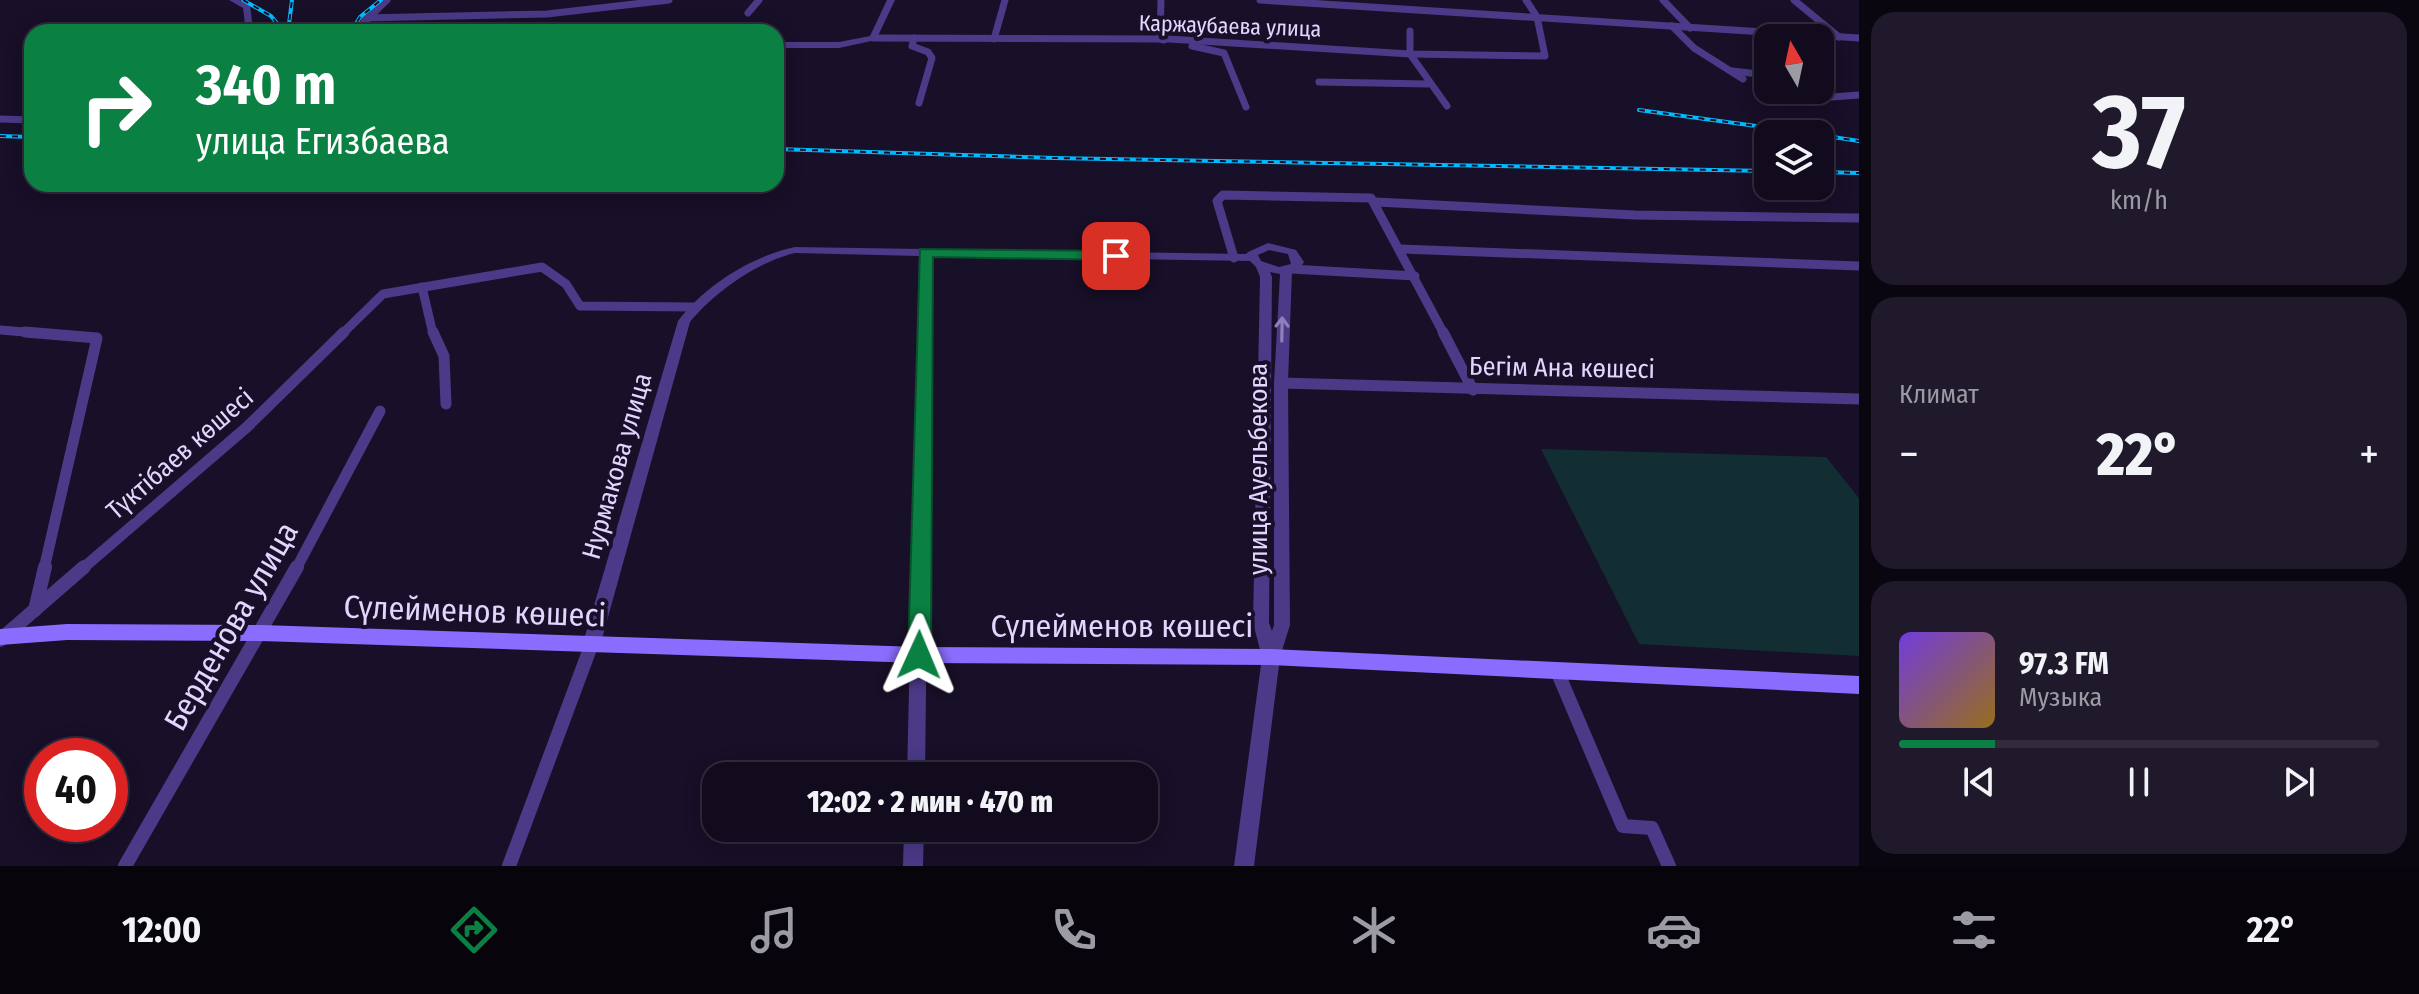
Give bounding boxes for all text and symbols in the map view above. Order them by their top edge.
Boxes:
street label: Каржаубаева улица [1138,9,1322,43]
north arrow [1754,24,1834,104]
map controls [1754,24,1834,200]
text: 340 m [196,52,336,119]
icon: right [64,56,168,160]
text: 37 [2093,70,2185,195]
text: улица Егизбаева [196,120,450,164]
button: layers [1754,120,1834,200]
text: km/h [2110,185,2168,216]
pin [1082,222,1150,290]
icon: arrive [1094,234,1138,278]
one-way arrow [1275,316,1290,343]
street label: Бегім Ана көшесі [1469,351,1655,385]
street label: улица Ауельбекова [1243,363,1274,575]
street label: Нурмакова улица [576,369,658,563]
text: Климат [1899,379,1979,410]
street label: Түктібаев көшесі [100,382,260,526]
text: 22° [2097,419,2181,491]
text: − [1899,428,1919,481]
text: + [2359,428,2379,481]
street label: Берденова улица [156,515,306,737]
street label: Сүлейменов көшесі [343,587,607,635]
street label: Сүлейменов көшесі [991,607,1253,645]
position arrow [877,613,961,697]
text: 97.3 FM [2019,646,2109,682]
text: Музыка [2019,682,2102,713]
speed limit sign: 40 [24,738,128,842]
icon: previous [1957,760,2001,804]
icon: pause [2117,760,2161,804]
icon: next [2277,760,2321,804]
text: 12:02 · 2 мин · 470 m [807,784,1053,820]
icon: directions [446,902,502,958]
icon: music [746,902,802,958]
icon: phone [1046,902,1102,958]
icon: climate [1346,902,1402,958]
icon: car [1646,902,1702,958]
icon: filters [1946,902,2002,958]
text: 12:00 [122,908,202,952]
text: 22° [2247,908,2297,952]

